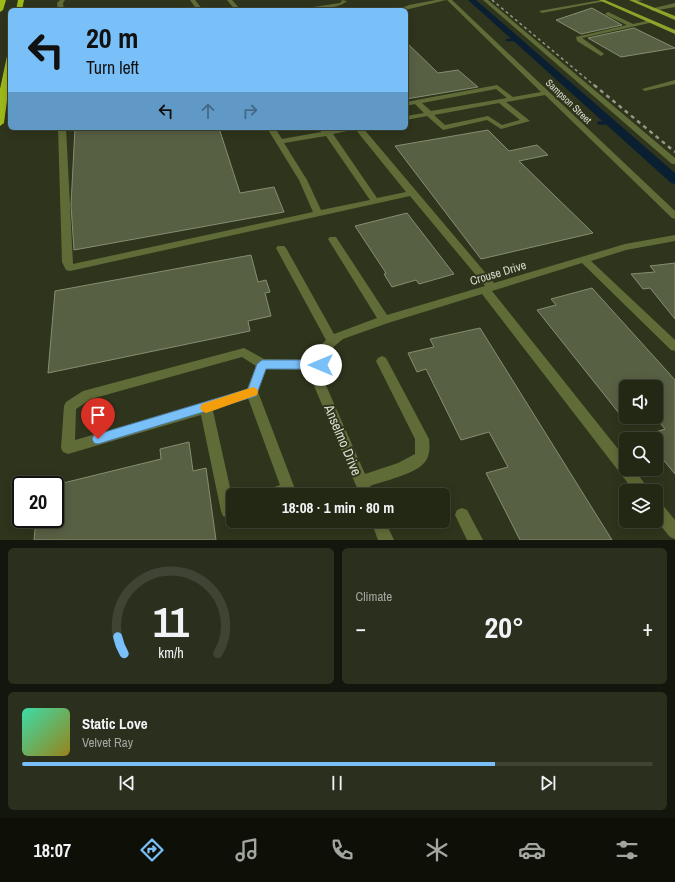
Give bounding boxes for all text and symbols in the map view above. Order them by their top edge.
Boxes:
text: 20 m [86,19,138,57]
icon: left [20,24,72,76]
text: Turn left [86,55,139,80]
street label: Sampson Street [543,76,595,127]
icon: left [155,100,177,122]
icon: ahead [197,100,219,122]
icon: right [239,100,261,122]
street label: Crouse Drive [468,257,528,289]
position arrow [300,344,342,386]
map controls [619,380,663,528]
button: sound [619,380,663,424]
pin [81,398,115,439]
street label: Anselmo Drive [320,401,366,478]
icon: arrive [87,404,109,426]
button: search [619,432,663,476]
speed limit sign: 20 [12,476,64,528]
button: layers [619,484,663,528]
text: 18:08 · 1 min · 80 m [282,497,394,518]
text: Climate [356,588,392,605]
text: 11 [153,594,189,650]
text: 20° [485,607,524,647]
text: − [356,613,366,643]
text: + [642,613,653,643]
text: km/h [158,643,183,662]
text: Static Love [82,713,148,734]
text: Velvet Ray [82,734,133,751]
icon: previous [116,772,138,794]
icon: pause [326,772,348,794]
icon: next [537,772,559,794]
icon: directions [138,836,166,864]
icon: music [233,836,261,864]
icon: phone [328,836,356,864]
icon: climate [423,836,451,864]
icon: car [518,836,546,864]
icon: filters [613,836,641,864]
text: 18:07 [34,838,71,863]

